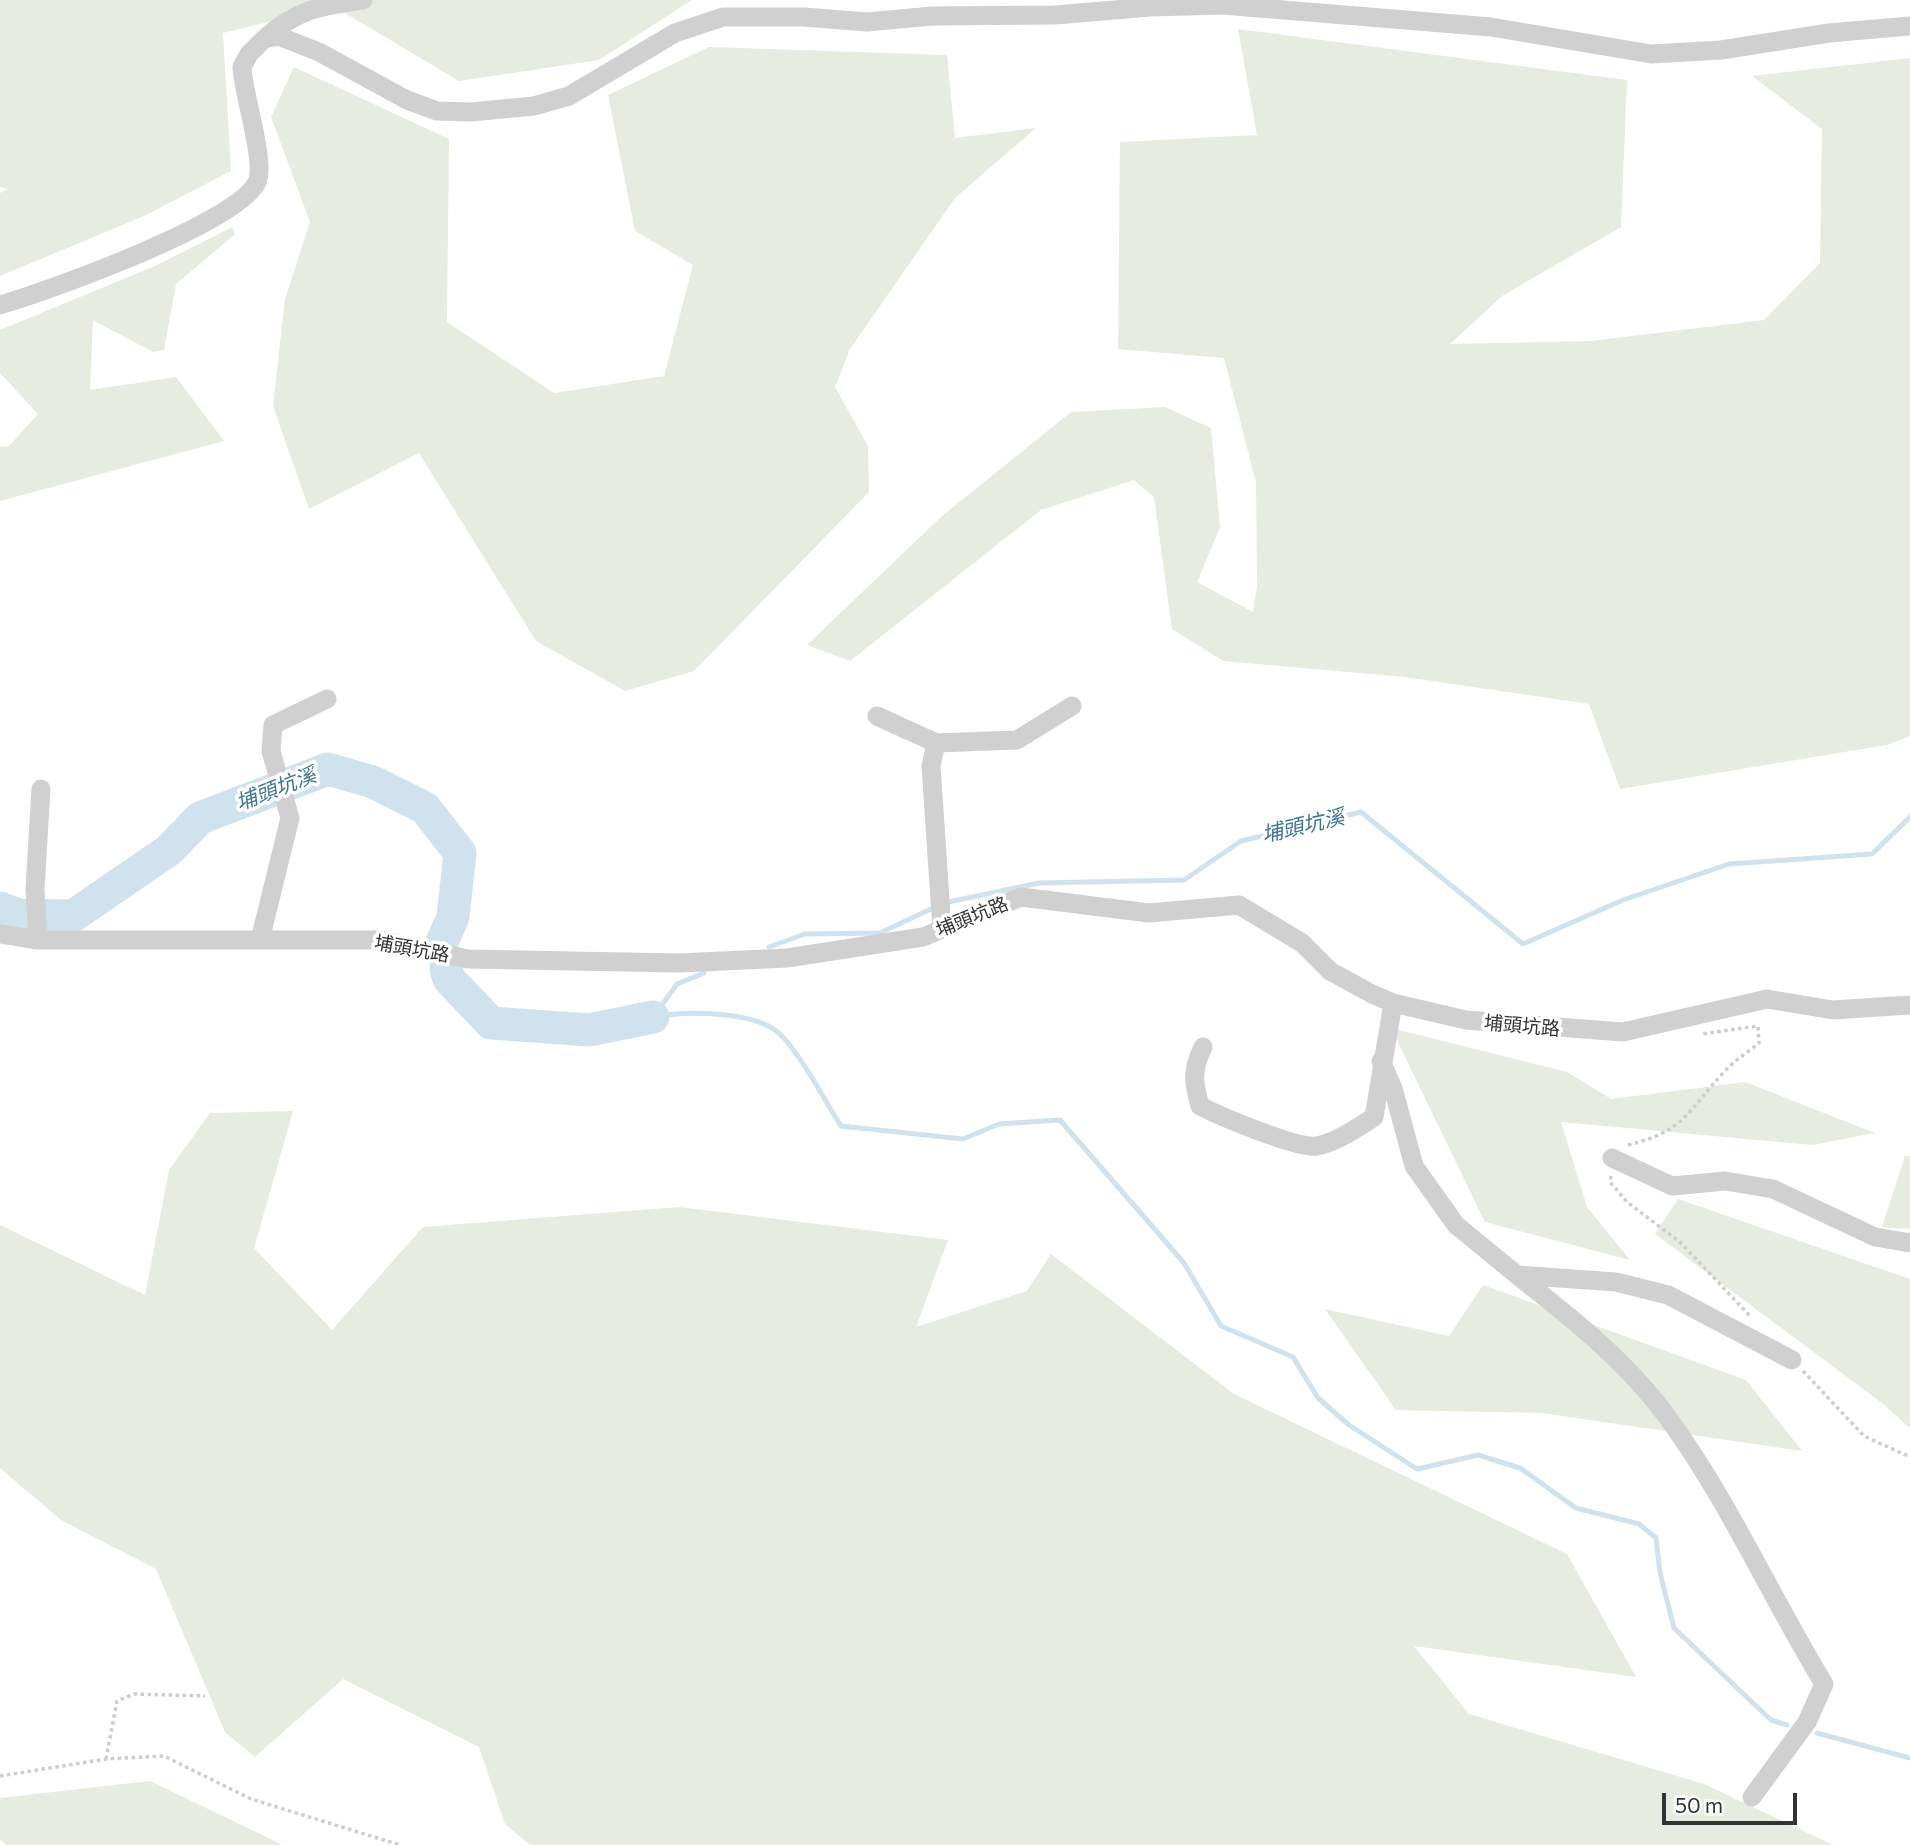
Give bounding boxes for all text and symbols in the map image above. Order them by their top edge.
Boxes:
water label: 埔頭坑溪 [232,762,320,816]
water label: 埔頭坑溪 [1259,804,1347,848]
street label: 埔頭坑路 [932,892,1012,942]
street label: 埔頭坑路 [373,931,451,967]
street label: 埔頭坑路 [1483,1011,1561,1041]
scale bar [1665,1778,1800,1822]
text: 50 m [1675,1792,1723,1817]

